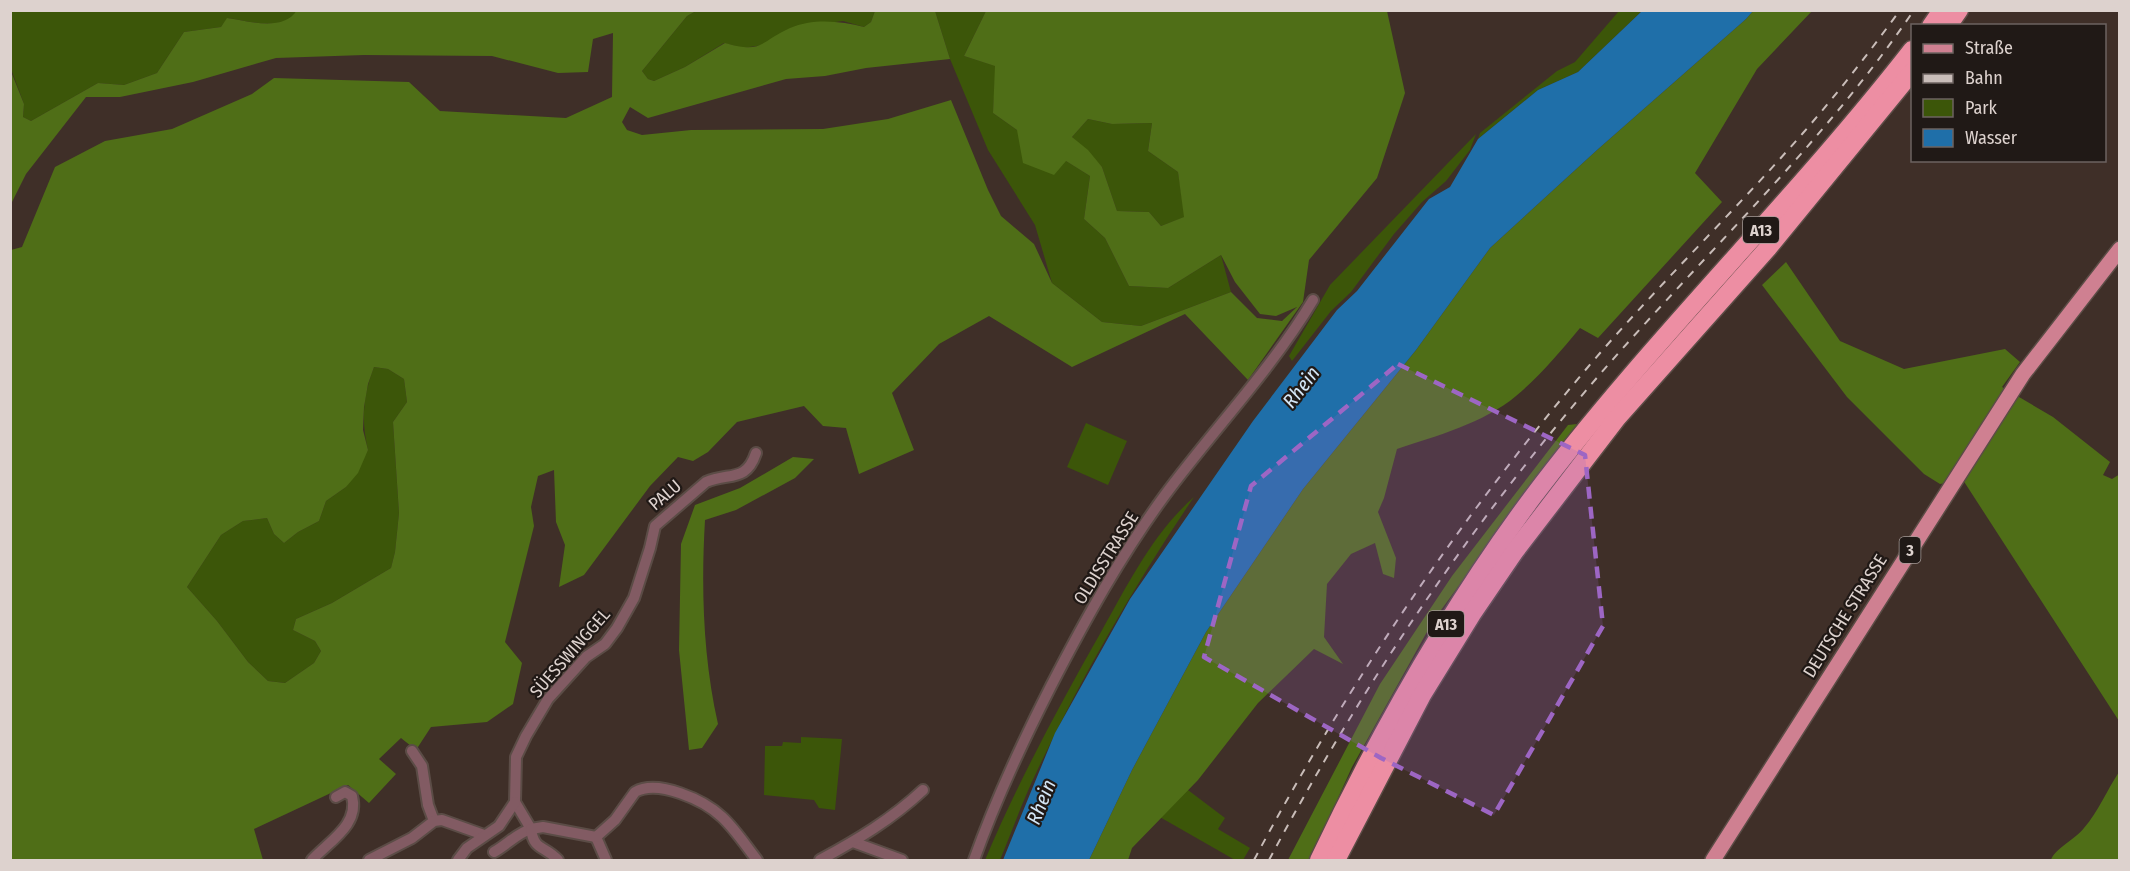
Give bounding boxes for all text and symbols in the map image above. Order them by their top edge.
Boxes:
legend [1911,24,2106,162]
text: Straße [1965,37,2013,59]
text: Bahn [1965,67,2003,89]
text: Park [1965,97,1998,119]
text: Wasser [1965,127,2018,149]
road number: A13 [1743,217,1779,243]
water label: Rhein [1277,361,1325,413]
street label: PALU [644,475,686,515]
street label: OLDISSTRASSE [1069,507,1143,609]
road number: 3 [1900,537,1920,563]
street label: DEUTSCHE STRASSE [1798,550,1892,682]
street label: SÜESSWINGGEL [525,604,615,702]
road number: A13 [1428,611,1464,637]
water label: Rhein [1021,776,1061,828]

